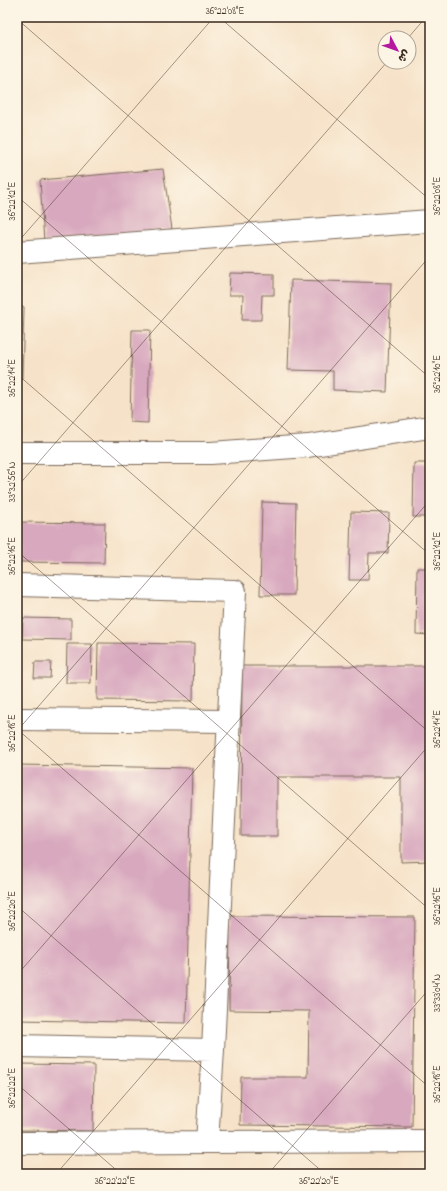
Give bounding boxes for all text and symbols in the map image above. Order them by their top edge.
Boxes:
text: 36°22'08"E [206,4,244,19]
north arrow [377,30,417,70]
text: ش [394,46,414,66]
text: 36°22'08"E [430,177,445,215]
text: 36°22'12"E [5,182,20,220]
text: 36°22'10"E [430,355,445,393]
text: 36°22'14"E [5,359,20,397]
text: 33°32'56"N [5,462,20,502]
text: 36°22'12"E [430,532,445,570]
text: 36°22'16"E [5,537,20,575]
text: 36°22'14"E [430,710,445,748]
text: 36°22'18"E [5,714,20,752]
text: 36°22'16"E [430,887,445,925]
text: 36°22'20"E [5,891,20,931]
text: 33°33'04"N [430,974,445,1012]
text: 36°22'18"E [430,1065,445,1103]
text: 36°22'22"E [5,1068,20,1108]
text: 36°22'22"E [95,1174,135,1189]
text: 36°22'20"E [299,1174,339,1189]

